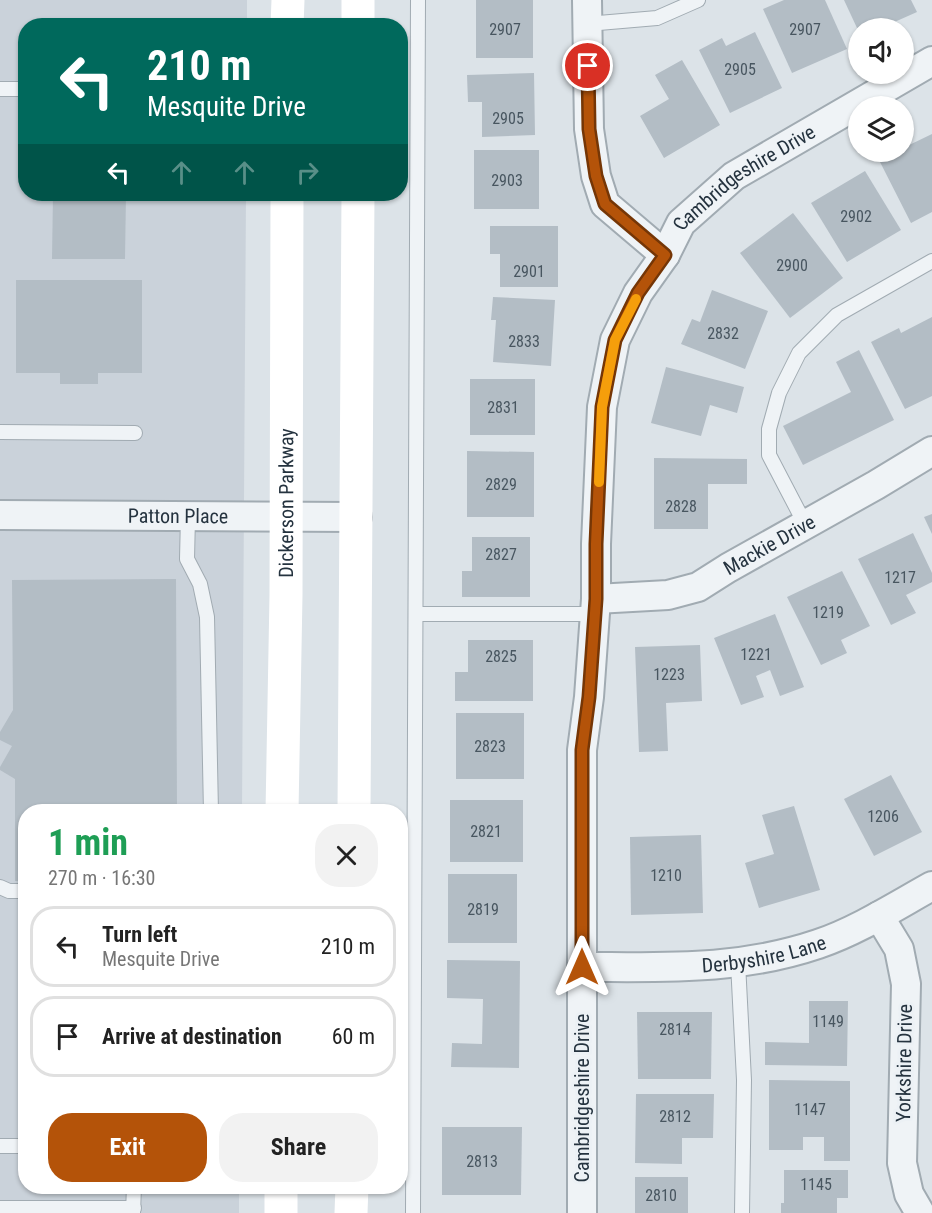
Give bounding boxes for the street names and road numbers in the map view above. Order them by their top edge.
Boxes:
street label: Cambridgeshire Drive [667,120,819,234]
street label: Dickerson Parkway [274,428,298,578]
street label: Patton Place [128,504,228,528]
street label: Mackie Drive [719,510,819,580]
street label: Derbyshire Lane [701,930,829,978]
street label: Yorkshire Drive [891,1004,917,1122]
street label: Cambridgeshire Drive [570,1014,594,1182]

